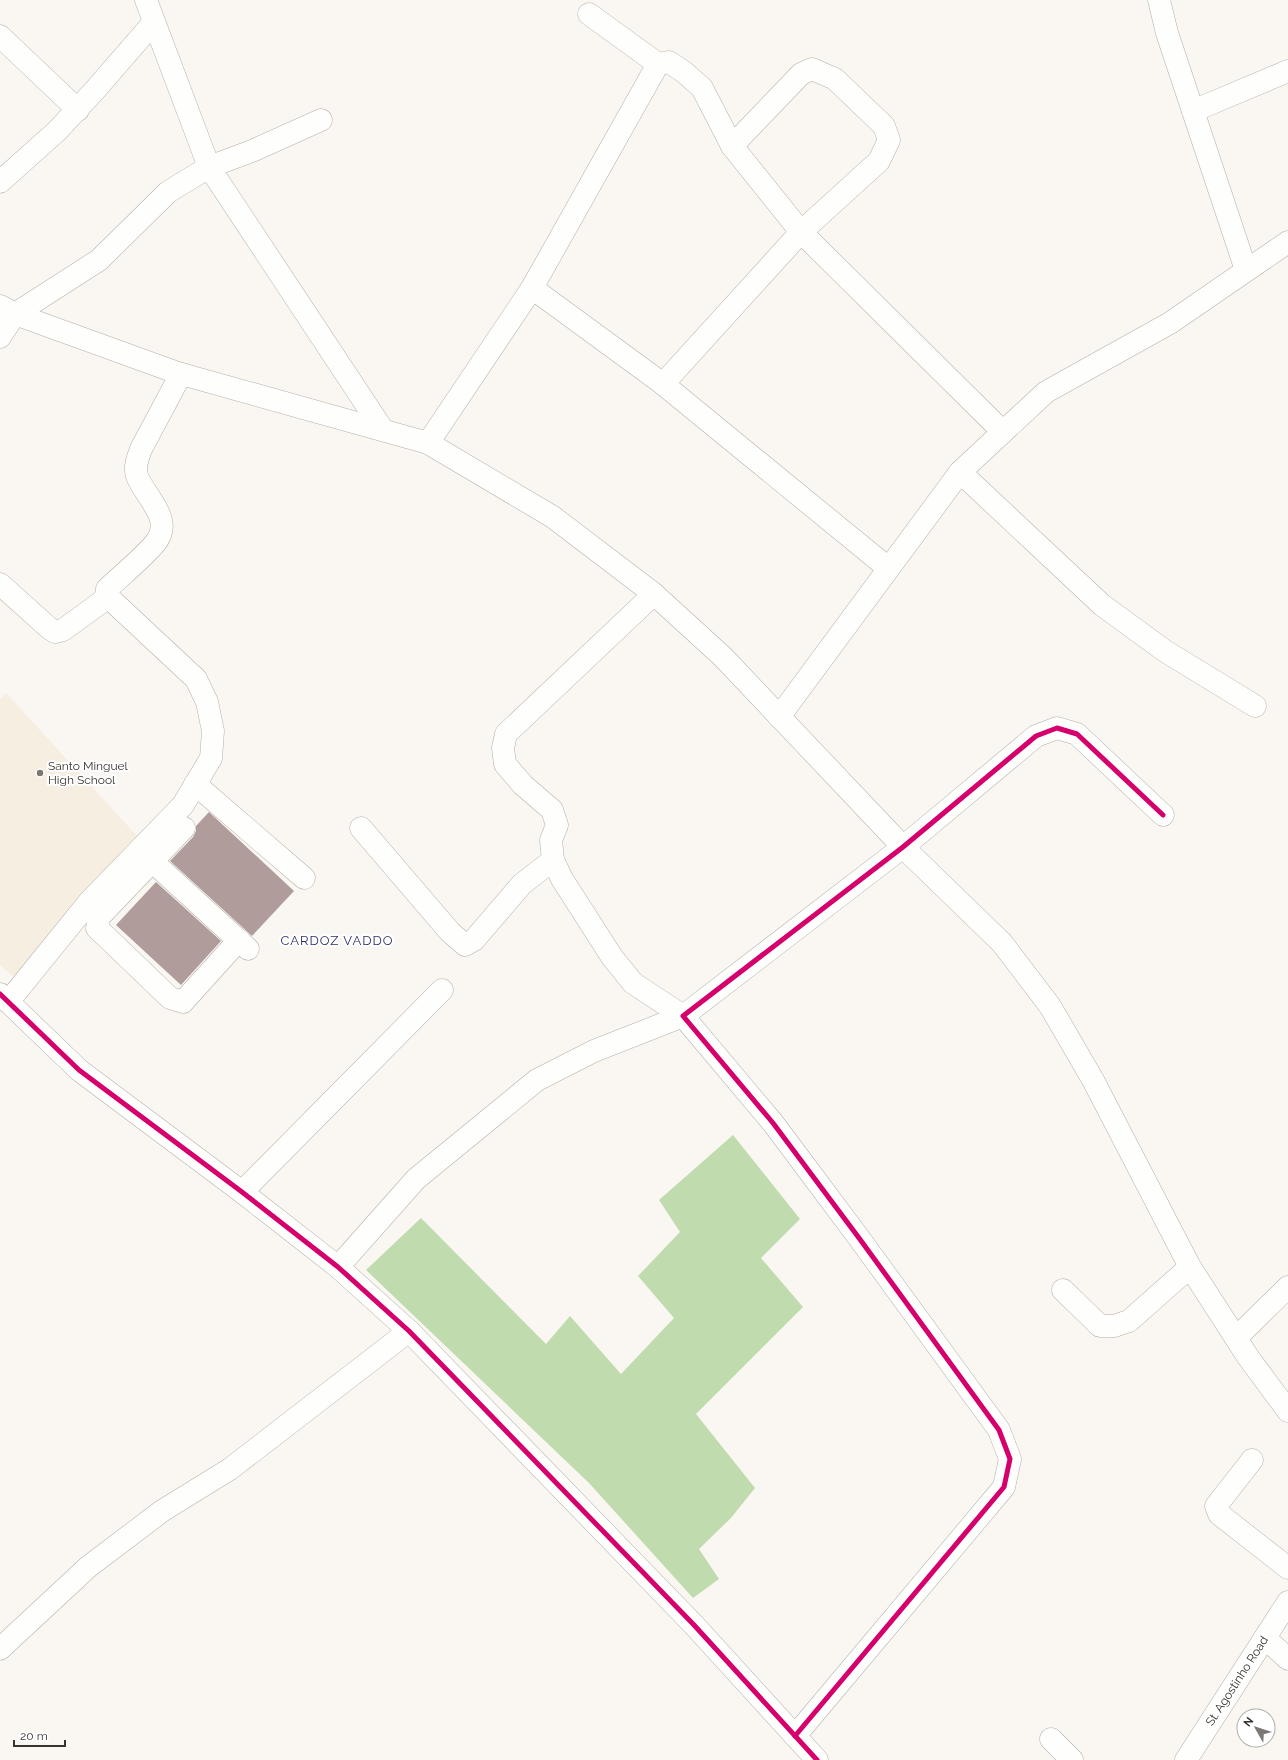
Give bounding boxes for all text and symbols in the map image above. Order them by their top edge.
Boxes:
place label: Santo Minguel High School [48,759,129,787]
marker: Santo Minguel High School [35,768,45,778]
district label: CARDOZ VADDO [280,933,394,948]
street label: St. Agostinho Road [1203,1634,1271,1728]
north arrow [1236,1708,1276,1748]
text: N [1241,1715,1256,1729]
scale bar [14,1722,65,1748]
text: 20 m [20,1729,48,1743]

